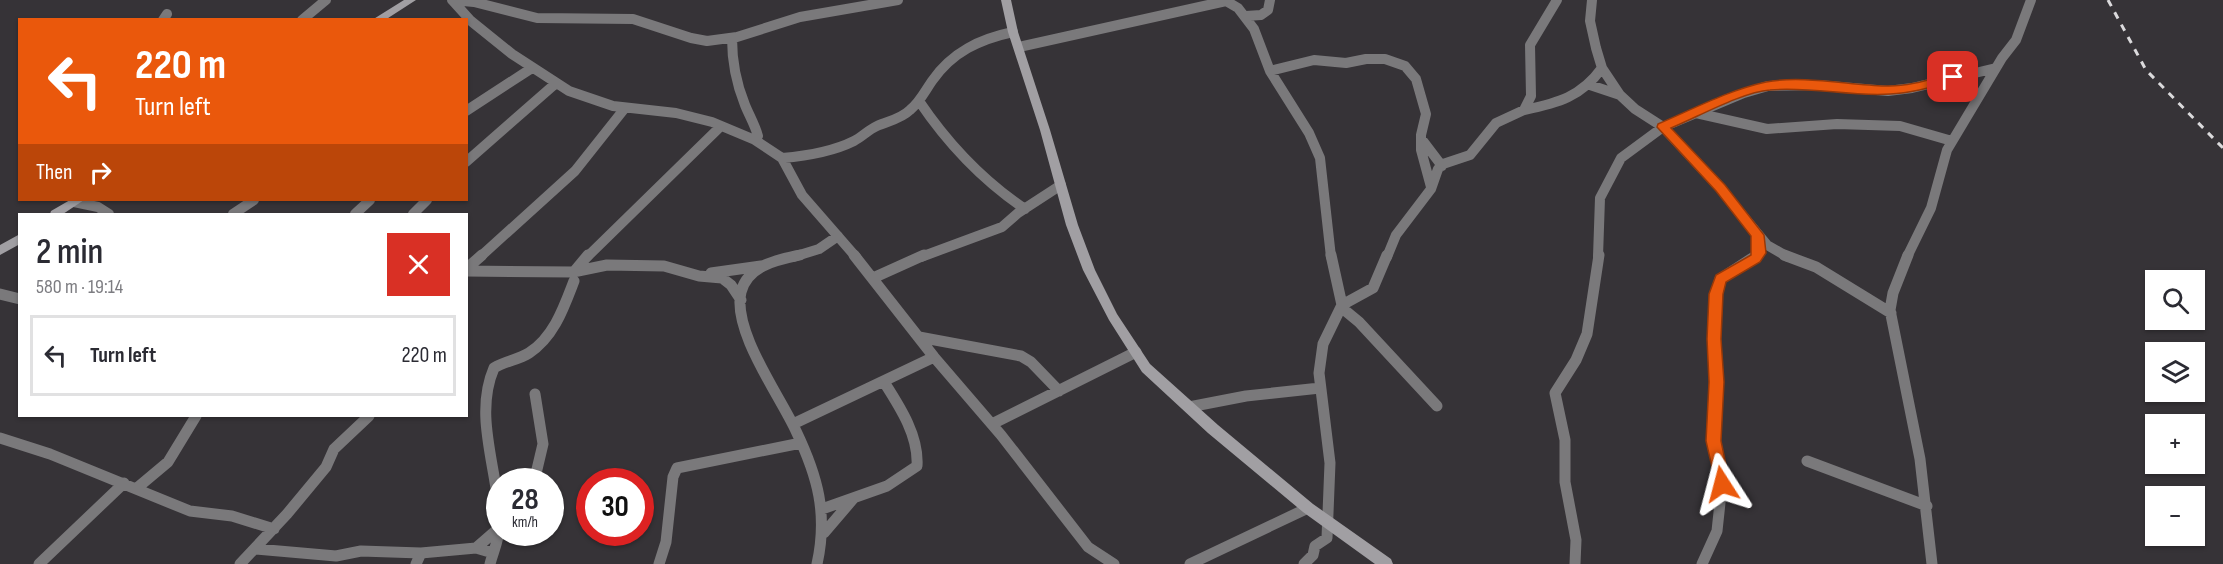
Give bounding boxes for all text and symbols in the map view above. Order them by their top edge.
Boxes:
text: 220 m [135,40,226,91]
icon: left [36,42,114,120]
pin [1927,51,1978,102]
icon: arrive [1936,60,1969,93]
text: Turn left [135,91,211,123]
icon: right [84,156,117,189]
text: Then [36,159,72,186]
text: 2 min [36,231,103,274]
button: close [387,233,450,296]
map controls [2145,270,2205,546]
button: search [2145,270,2205,330]
text: 580 m · 19:14 [36,275,123,299]
icon: left [39,339,72,372]
text: Turn left [90,342,156,369]
text: 220 m [401,342,447,369]
button: layers [2145,342,2205,402]
button: + [2145,414,2205,474]
position arrow [1690,452,1754,516]
speed limit sign: 30 [576,468,654,546]
text: 28 [511,482,539,518]
button: − [2145,486,2205,546]
text: km/h [512,513,538,532]

